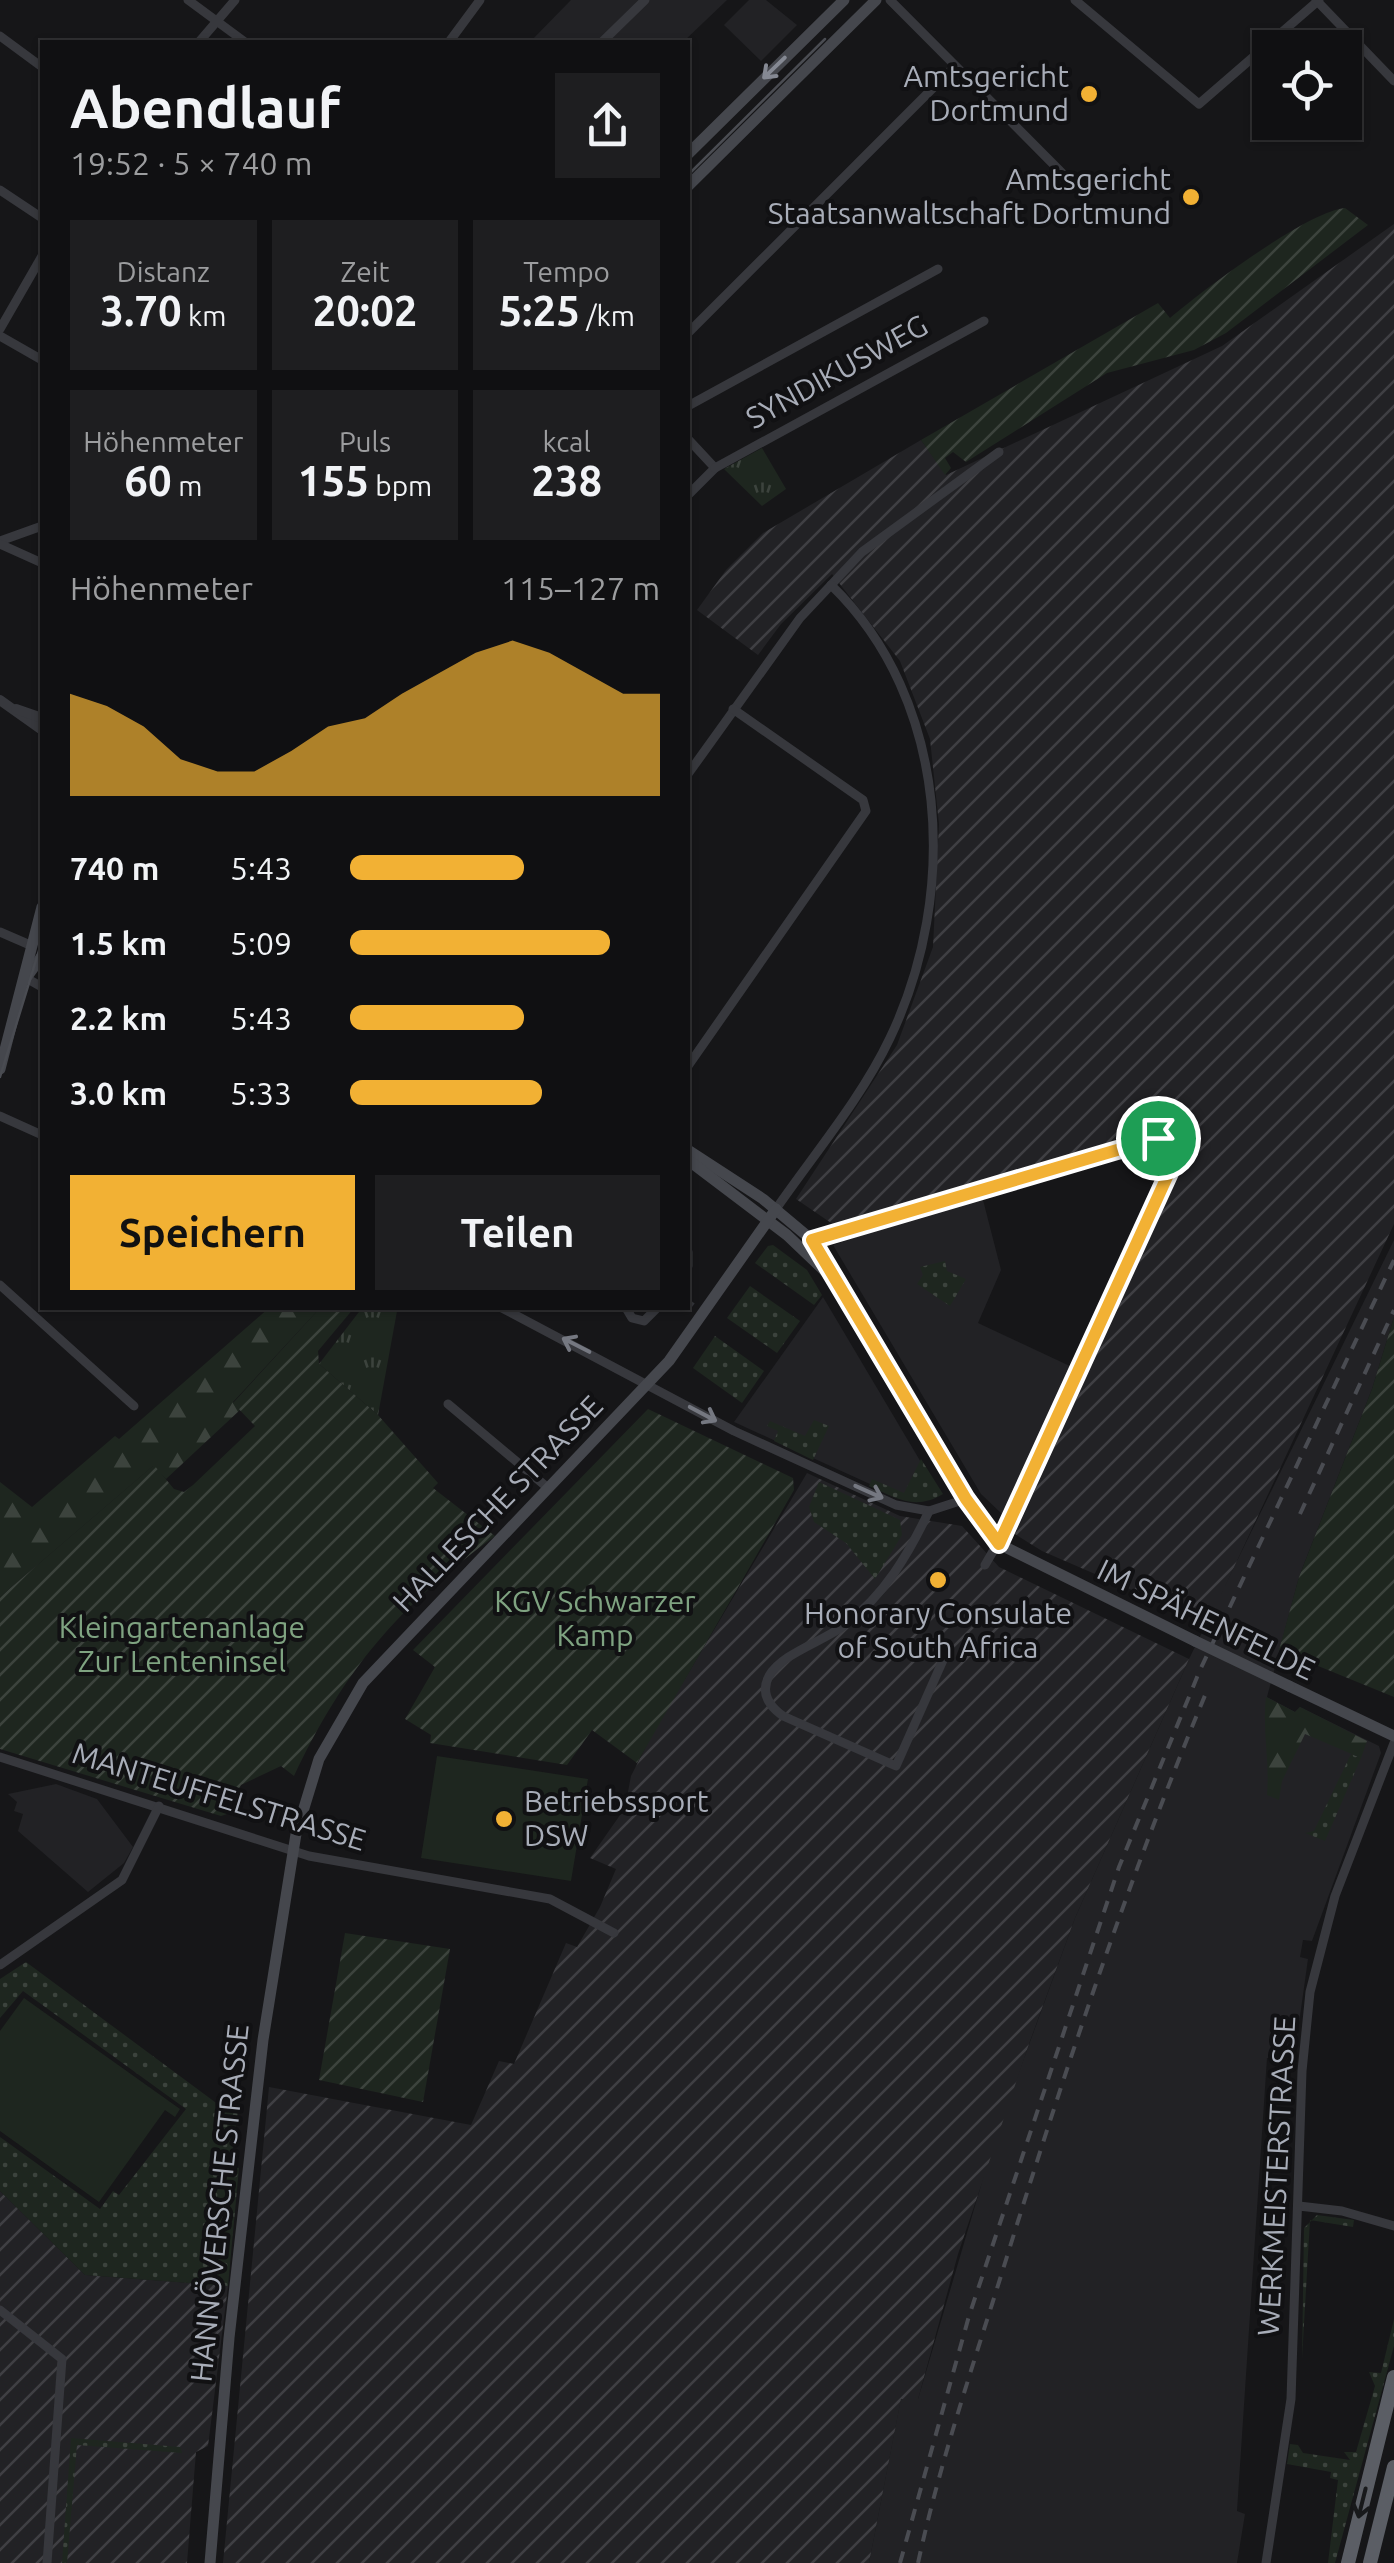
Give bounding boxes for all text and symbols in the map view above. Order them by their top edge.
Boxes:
map controls [1252,30,1362,140]
button: locate [1252,30,1362,140]
one-way arrow [762,56,786,80]
place label: Amtsgericht Dortmund [903,59,1069,127]
button: share [555,73,660,178]
text: Abendlauf [70,77,340,138]
marker: Amtsgericht Dortmund [1078,83,1100,105]
text: 19:52 · 5 × 740 m [70,145,312,181]
place label: Amtsgericht Staatsanwaltschaft Dortmund [768,162,1171,230]
marker: Amtsgericht Staatsanwaltschaft Dortmund [1180,186,1202,208]
text: Distanz [117,256,210,287]
text: Zeit [340,256,390,287]
text: Tempo [523,256,610,287]
text: 3.70 [100,287,182,334]
text: 20:02 [312,287,418,334]
text: 5:25 [498,287,580,334]
text: km [182,300,226,331]
text: /km [580,300,635,331]
street label: SYNDIKUSWEG [740,307,933,435]
text: Höhenmeter [83,426,243,457]
text: Puls [339,426,391,457]
text: kcal [542,426,591,457]
text: 60 [124,457,172,504]
text: 155 [298,457,369,504]
text: 238 [531,457,602,504]
text: m [172,470,202,501]
text: bpm [369,470,432,501]
text: Höhenmeter [70,570,253,606]
text: 115–127 m [501,570,660,606]
text: 740 m [70,850,159,886]
text: 5:43 [230,850,292,886]
text: 1.5 km [70,925,167,961]
text: 5:09 [230,925,292,961]
text: 2.2 km [70,1000,167,1036]
text: 5:43 [230,1000,292,1036]
text: 3.0 km [70,1075,167,1111]
text: 5:33 [230,1075,292,1111]
pin [1116,1096,1201,1181]
icon: arrive [1131,1111,1186,1166]
button: Speichern [70,1175,355,1290]
button: Teilen [375,1175,660,1290]
one-way arrow [562,1335,591,1354]
street label: HALLESCHE STRASSE [385,1388,609,1618]
one-way arrow [688,1404,717,1424]
one-way arrow [853,1484,884,1502]
street label: IM SPÄHENFELDE [1092,1552,1321,1686]
marker: Honorary Consulate of South Africa [927,1569,949,1591]
park label: KGV Schwarzer Kamp [494,1584,696,1652]
place label: Honorary Consulate of South Africa [804,1596,1072,1664]
park label: Kleingartenanlage Zur Lenteninsel [59,1610,305,1678]
street label: MANTEUFFELSTRASSE [69,1735,370,1857]
place label: Betriebssport DSW [524,1784,709,1852]
marker: Betriebssport DSW [493,1808,515,1830]
street label: WERKMEISTERSTRASSE [1251,2015,1301,2337]
street label: HANNÖVERSCHE STRASSE [183,2022,255,2384]
one-way arrow [1352,2487,1371,2518]

